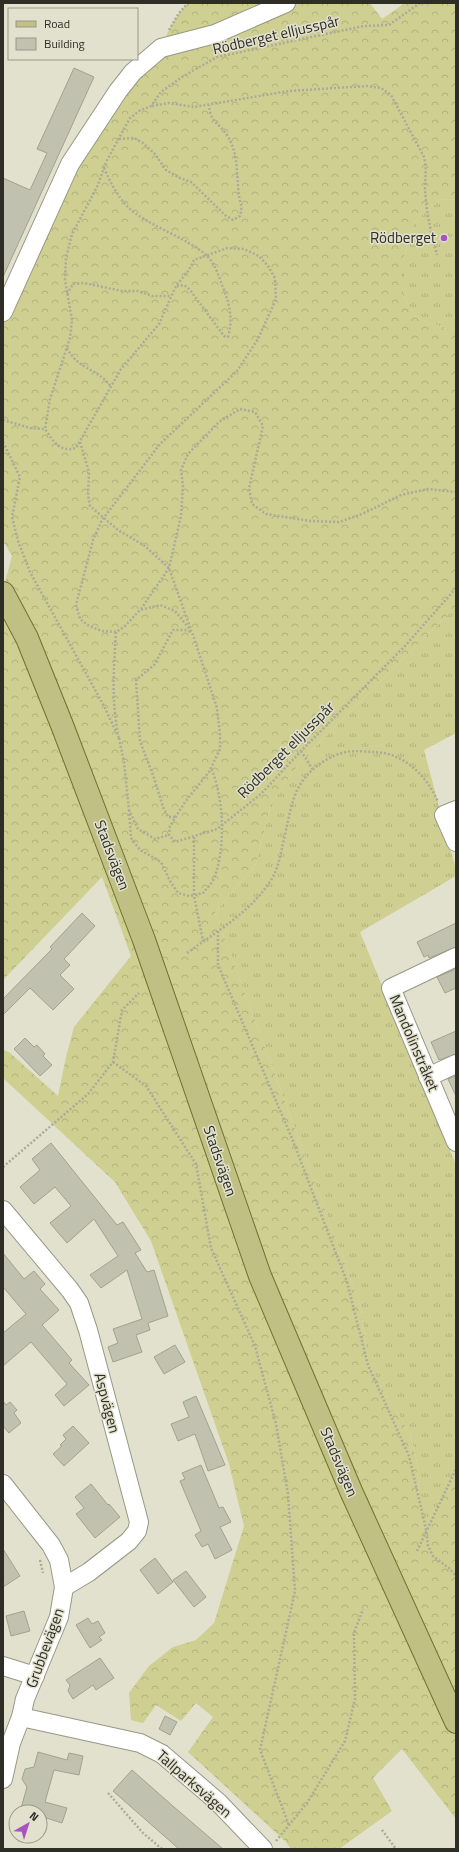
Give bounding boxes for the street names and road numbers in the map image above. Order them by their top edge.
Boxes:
street label: Rödberget elljusspår [210,9,342,60]
street label: Rödberget elljusspår [232,696,340,804]
street label: Stadsvägen [89,816,136,893]
street label: Mandolinstråket [384,991,446,1096]
street label: Stadsvägen [198,1122,243,1199]
street label: Aspvägen [88,1370,127,1436]
street label: Stadsvägen [315,1423,364,1500]
street label: Grubbevägen [19,1605,70,1691]
street label: Tallparksvägen [151,1744,237,1823]

